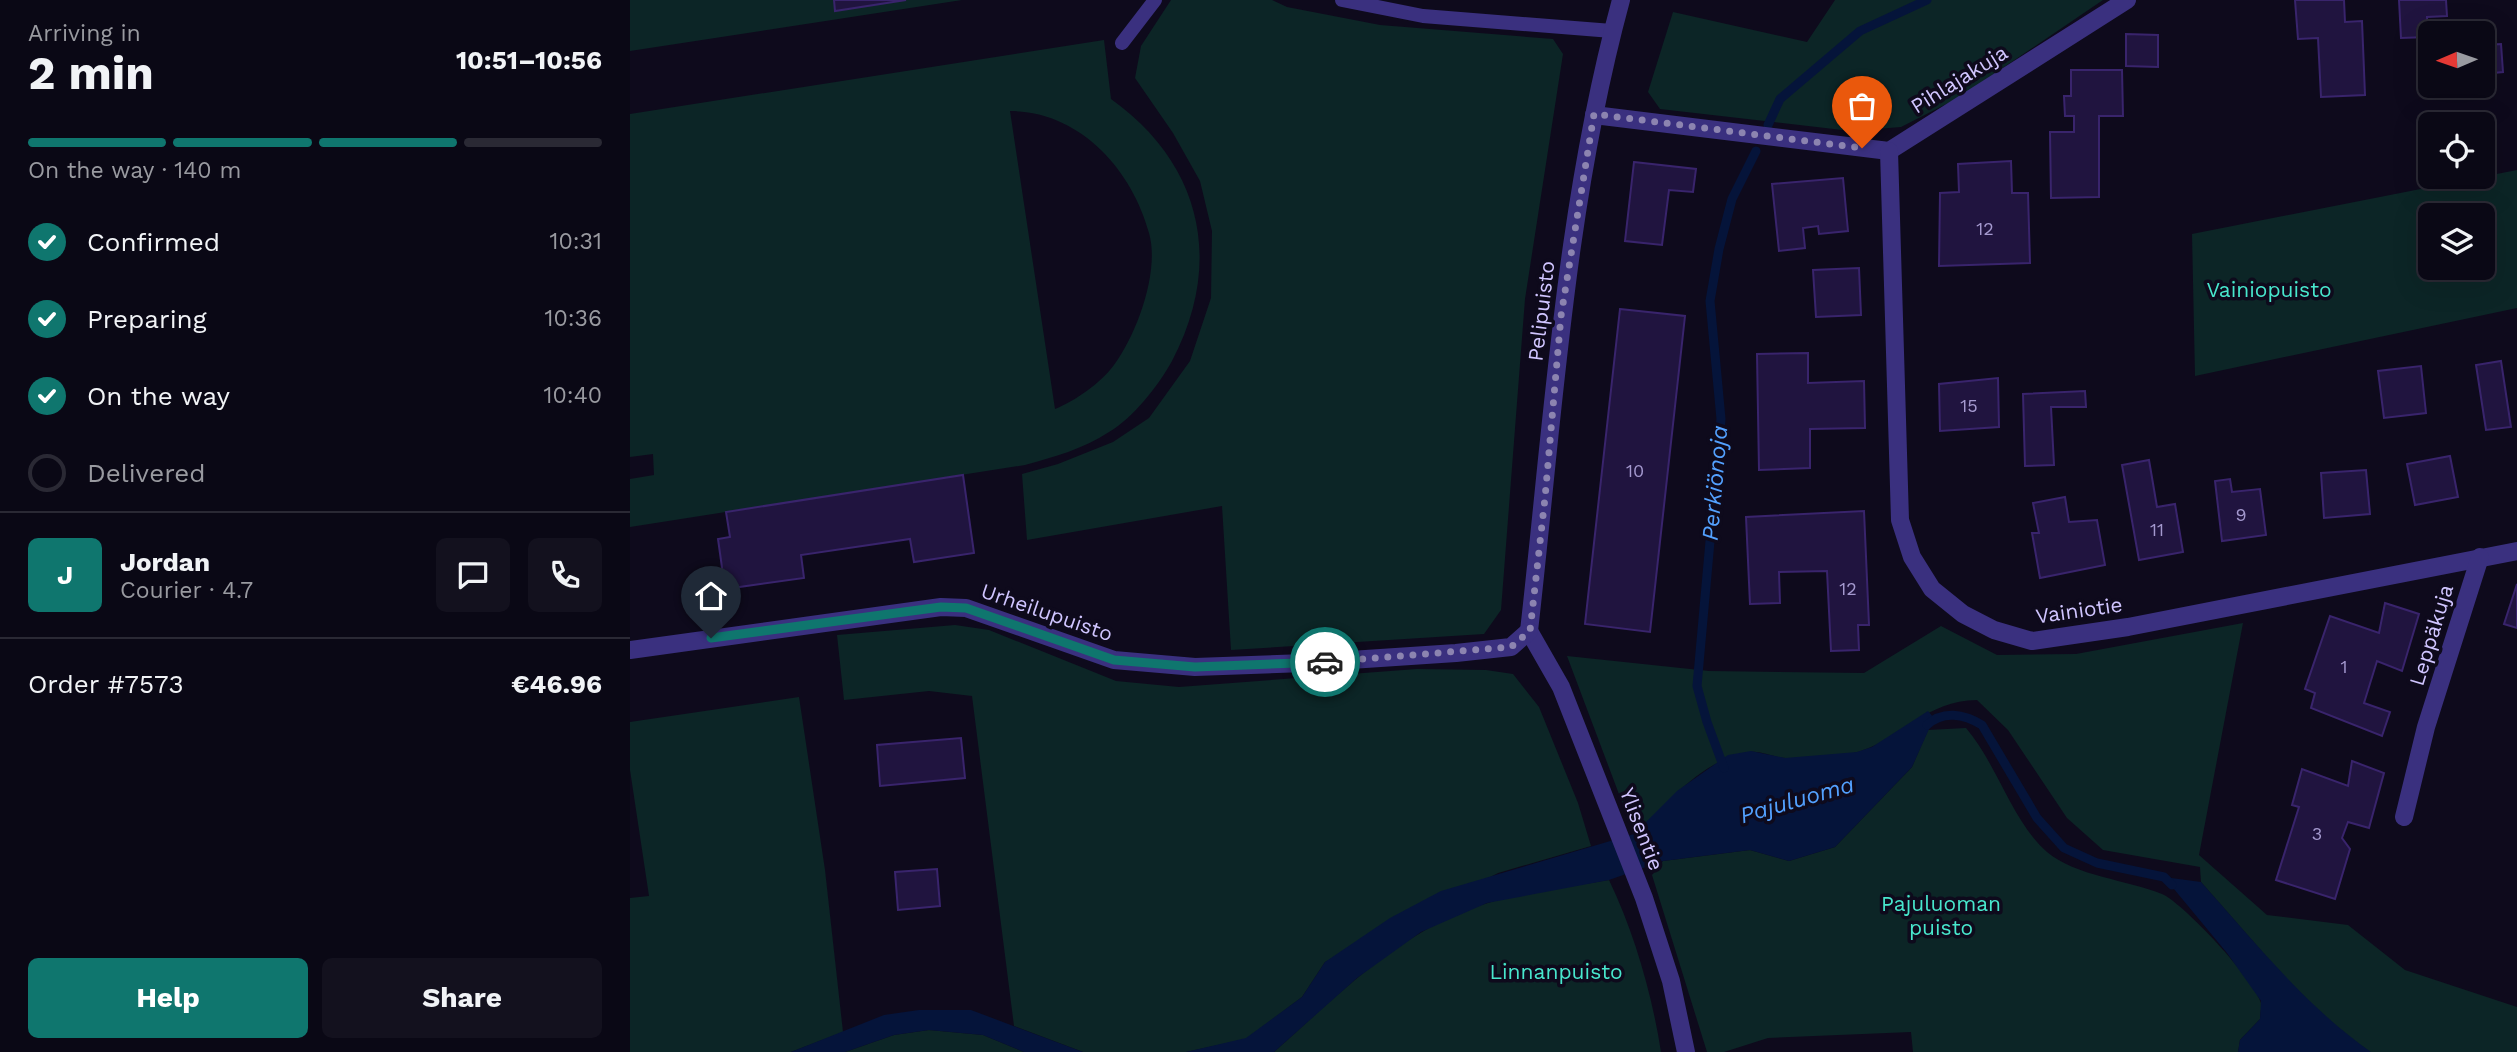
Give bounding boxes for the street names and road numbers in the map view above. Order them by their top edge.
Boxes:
street label: Pihlajakuja [1906,39,2012,119]
street label: Pelipuisto [1522,259,1560,363]
street label: Urheilupuisto [978,578,1116,646]
street label: Leppäkuja [2404,581,2458,689]
street label: Vainiotie [2034,592,2124,628]
street label: Ylisentie [1615,784,1669,874]

